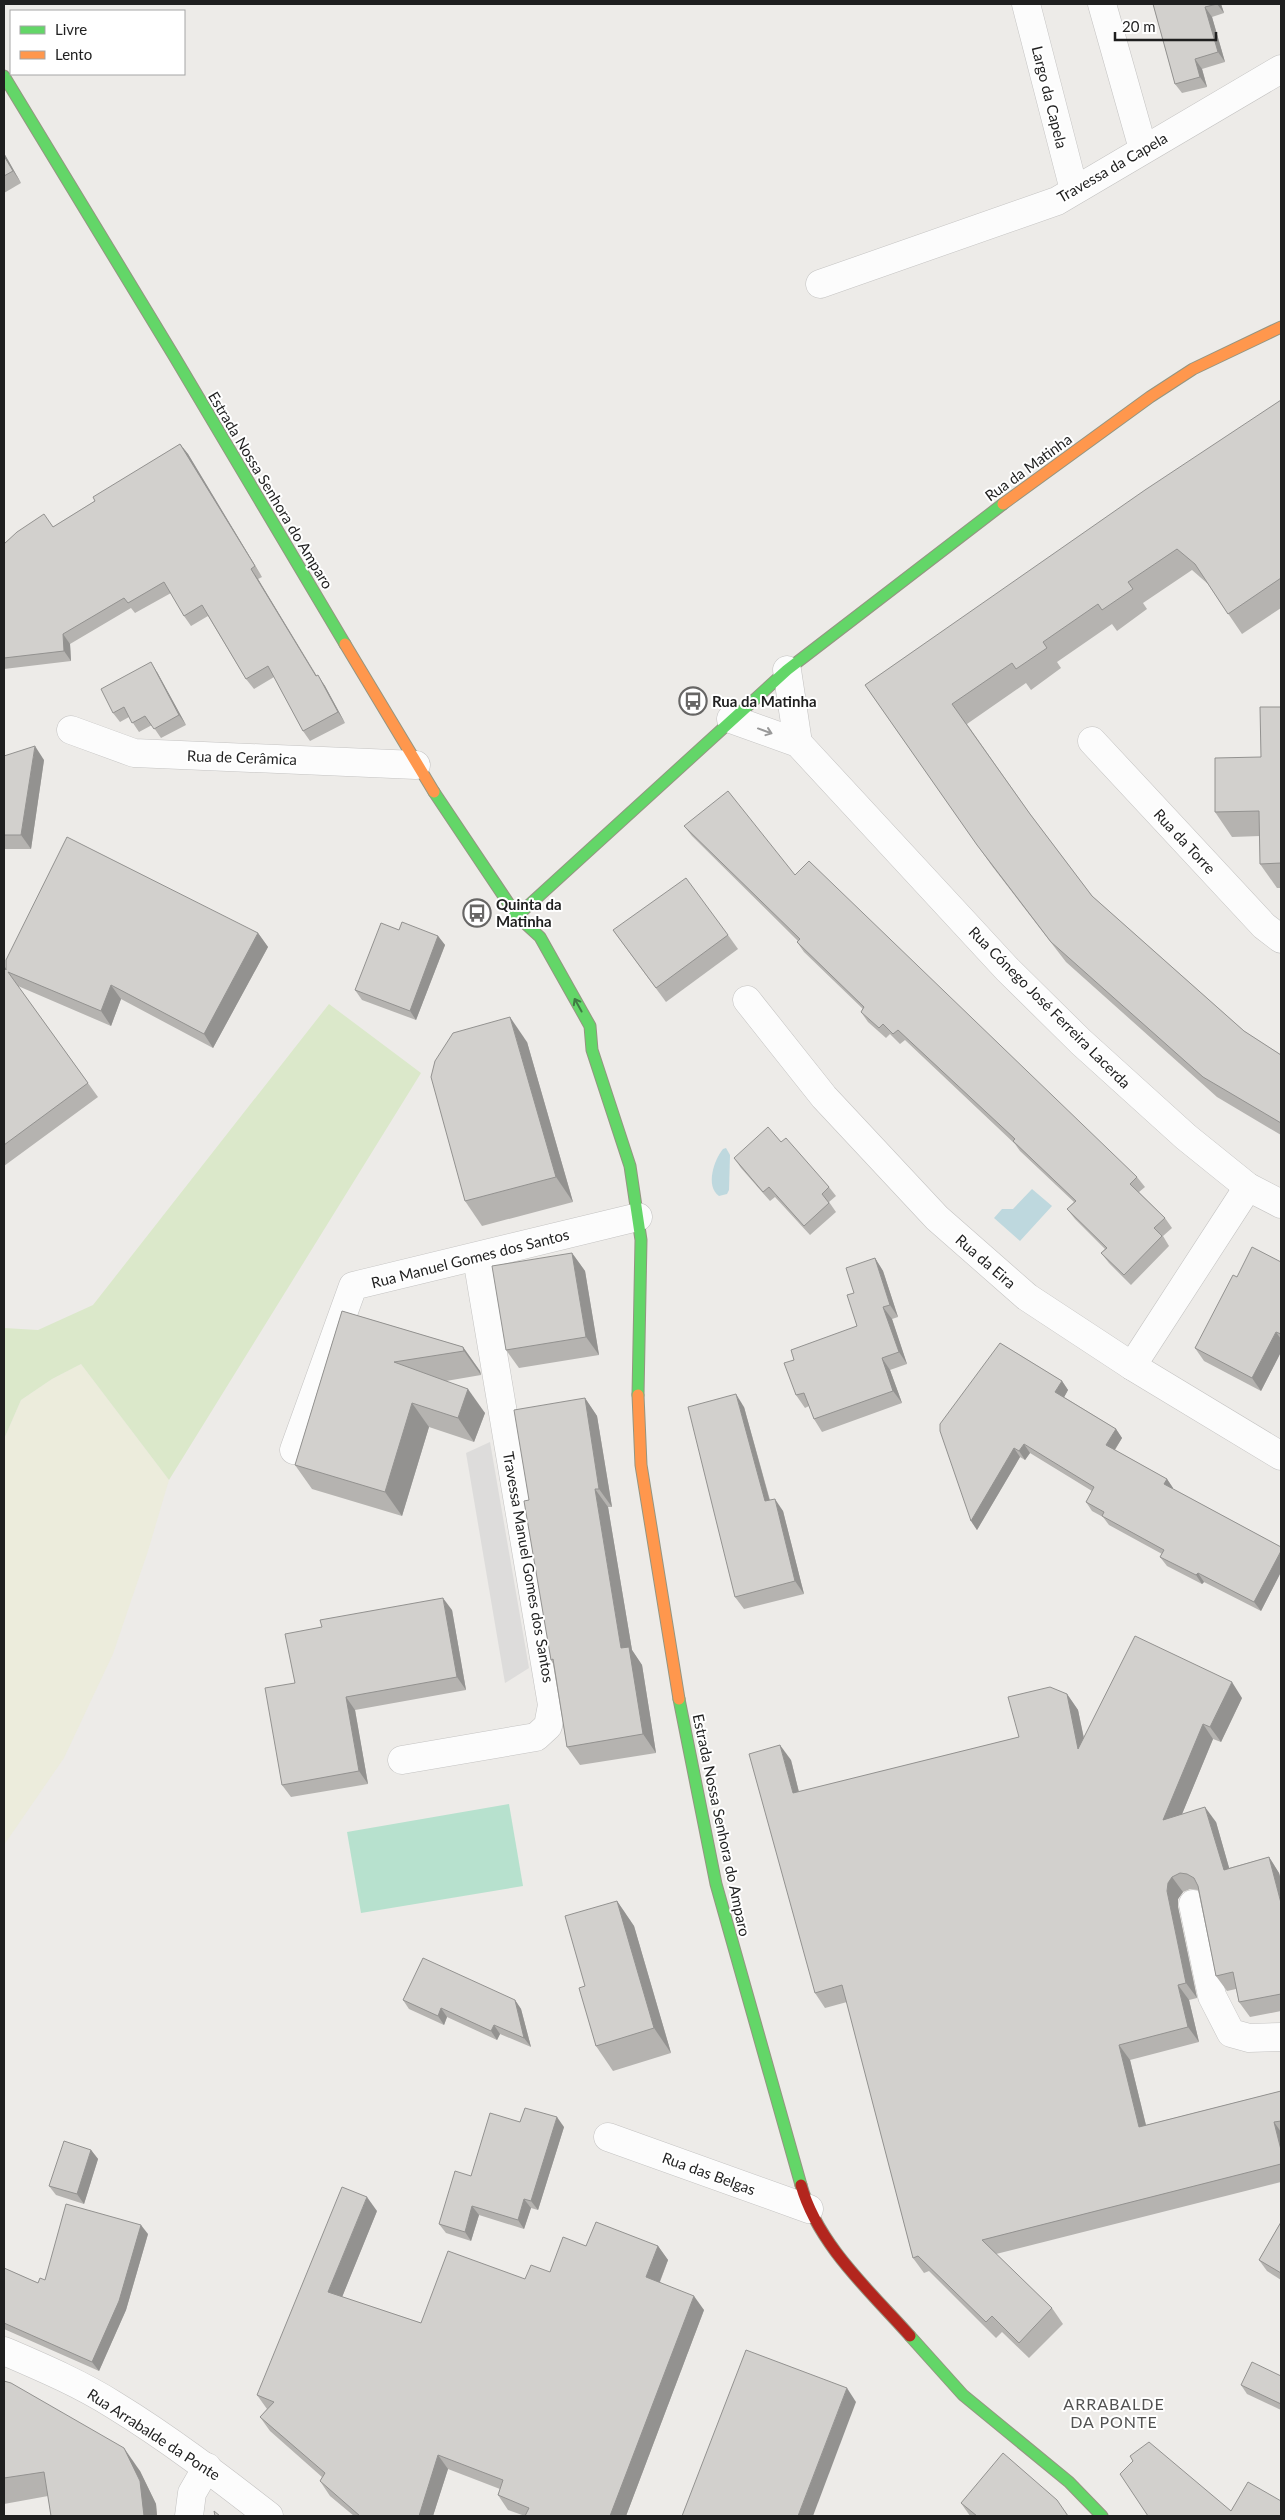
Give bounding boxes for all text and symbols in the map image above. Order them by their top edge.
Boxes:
legend [10,10,185,75]
scale bar [1115,10,1216,42]
text: 20 m [1122,17,1156,35]
text: Livre [55,20,87,38]
street label: Largo da Capela [1029,44,1071,150]
text: Lento [55,45,92,63]
street label: Travessa da Capela [1054,128,1170,206]
street label: Estrada Nossa Senhora do Amparo [205,388,337,592]
street label: Rua da Matinha [981,429,1075,505]
bus stop icon: Rua da Matinha [678,686,708,716]
place label: Rua da Matinha [712,692,817,710]
one-way arrow [756,727,772,736]
street label: Rua de Cerâmica [187,746,297,768]
street label: Rua da Torre [1150,805,1220,877]
place label: Quinta da Matinha [496,895,562,930]
bus stop icon: Quinta da Matinha [462,898,492,928]
street label: Rua Cónego José Ferreira Lacerda [965,922,1135,1092]
one-way arrow [573,997,583,1012]
street label: Rua Manuel Gomes dos Santos [369,1225,571,1291]
street label: Rua da Eira [952,1230,1020,1292]
street label: Travessa Manuel Gomes dos Santos [500,1450,558,1684]
street label: Estrada Nossa Senhora do Amparo [690,1712,754,1938]
street label: Rua das Belgas [660,2148,758,2198]
street label: Rua Arrabalde da Ponte [84,2384,224,2484]
district label: ARRABALDE DA PONTE [1063,2394,1165,2431]

